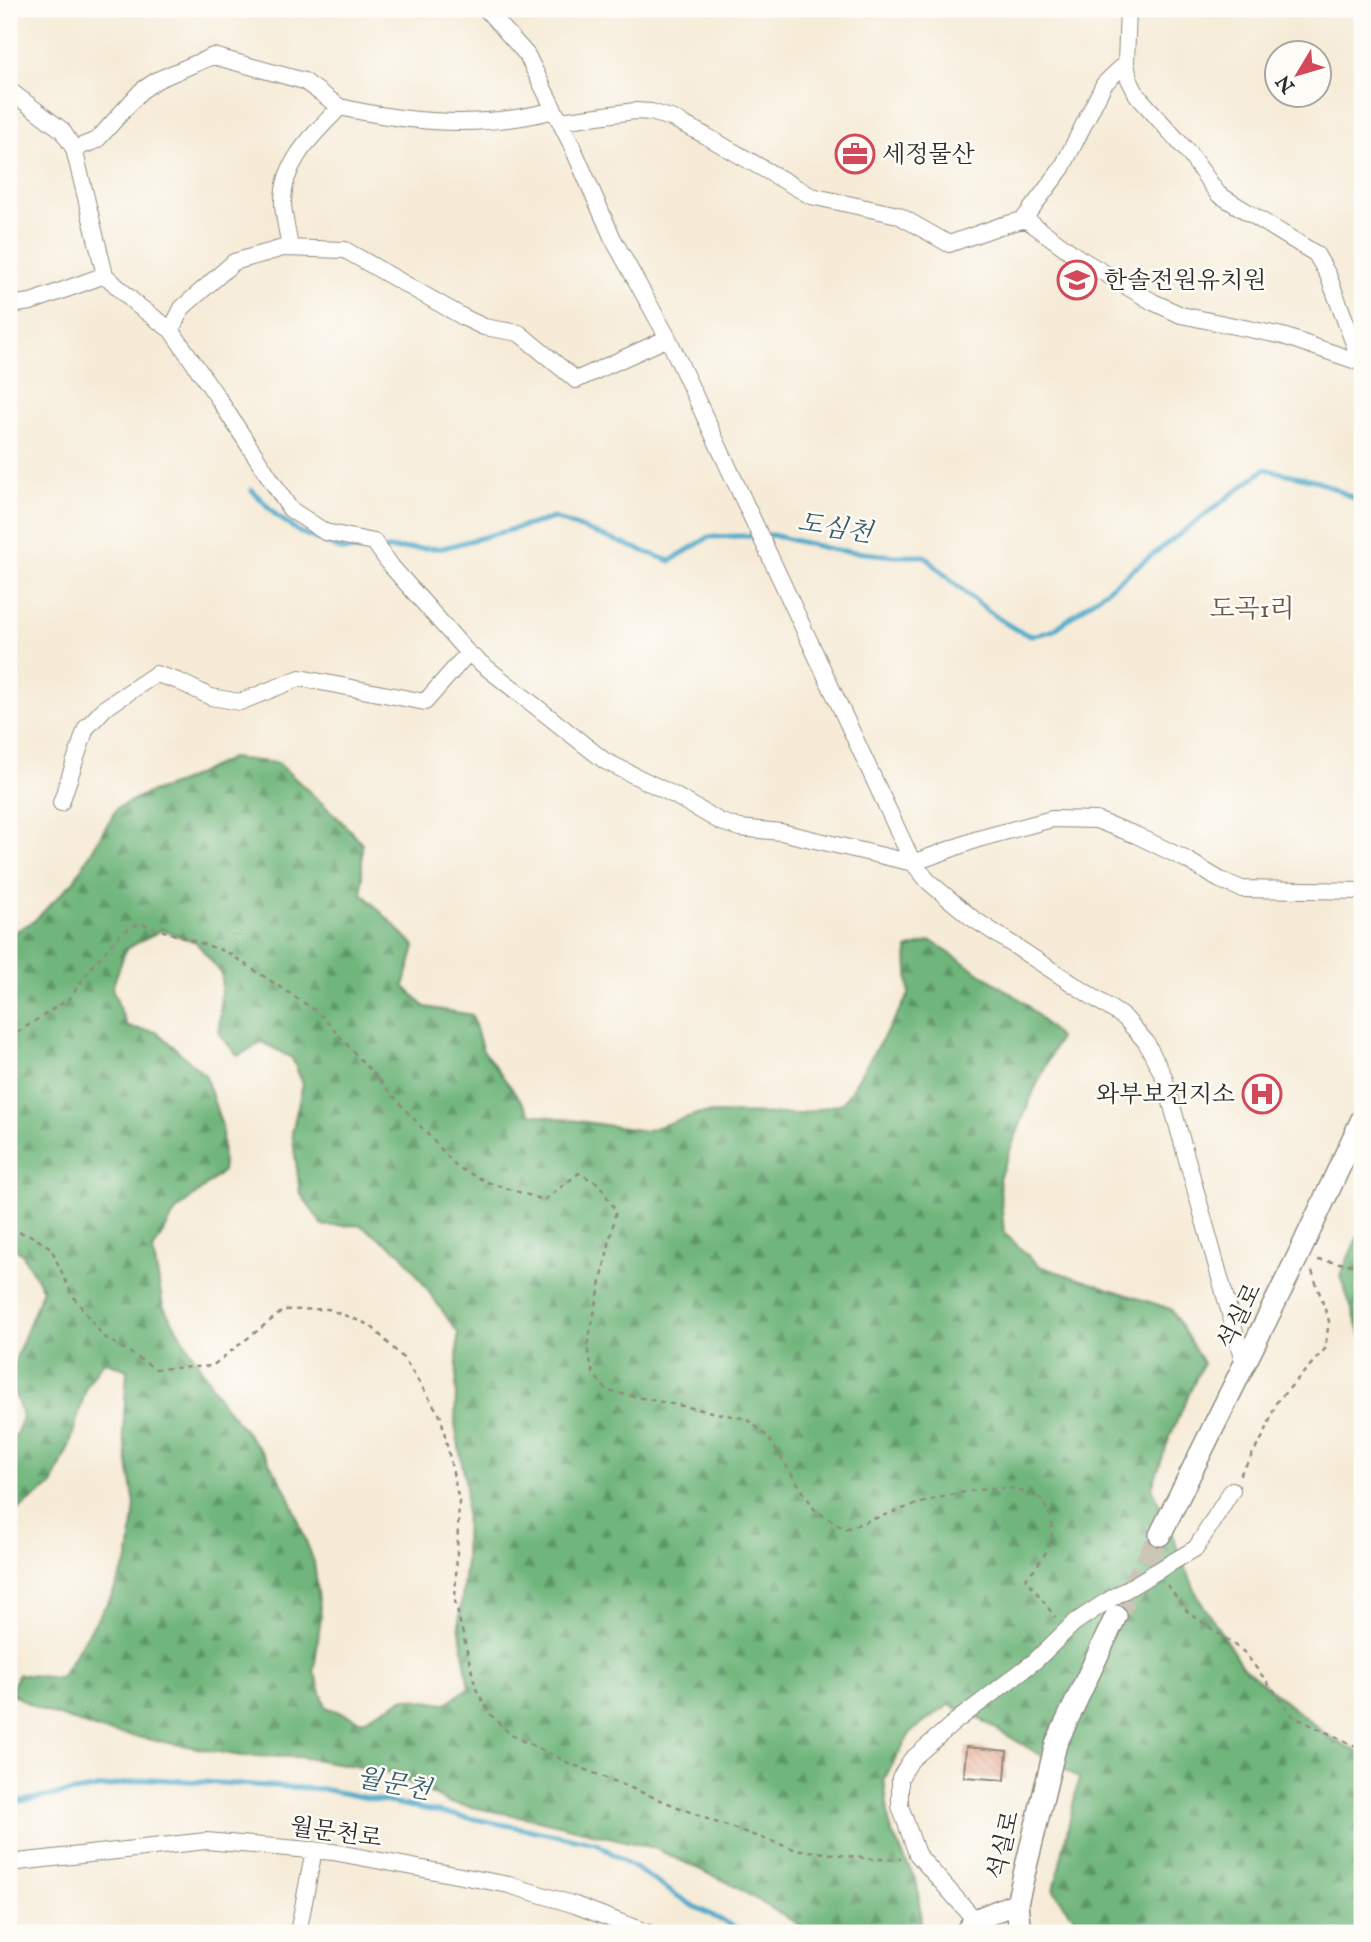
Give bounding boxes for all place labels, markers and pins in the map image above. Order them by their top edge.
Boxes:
office icon: 세정물산 [834,133,876,175]
place label: 세정물산 [882,140,976,171]
school or university icon: 한솔전원유치원 [1056,259,1098,301]
place label: 한솔전원유치원 [1104,266,1266,297]
hospital icon: 와부보건지소 [1241,1073,1283,1115]
place label: 와부보건지소 [1096,1080,1235,1111]

